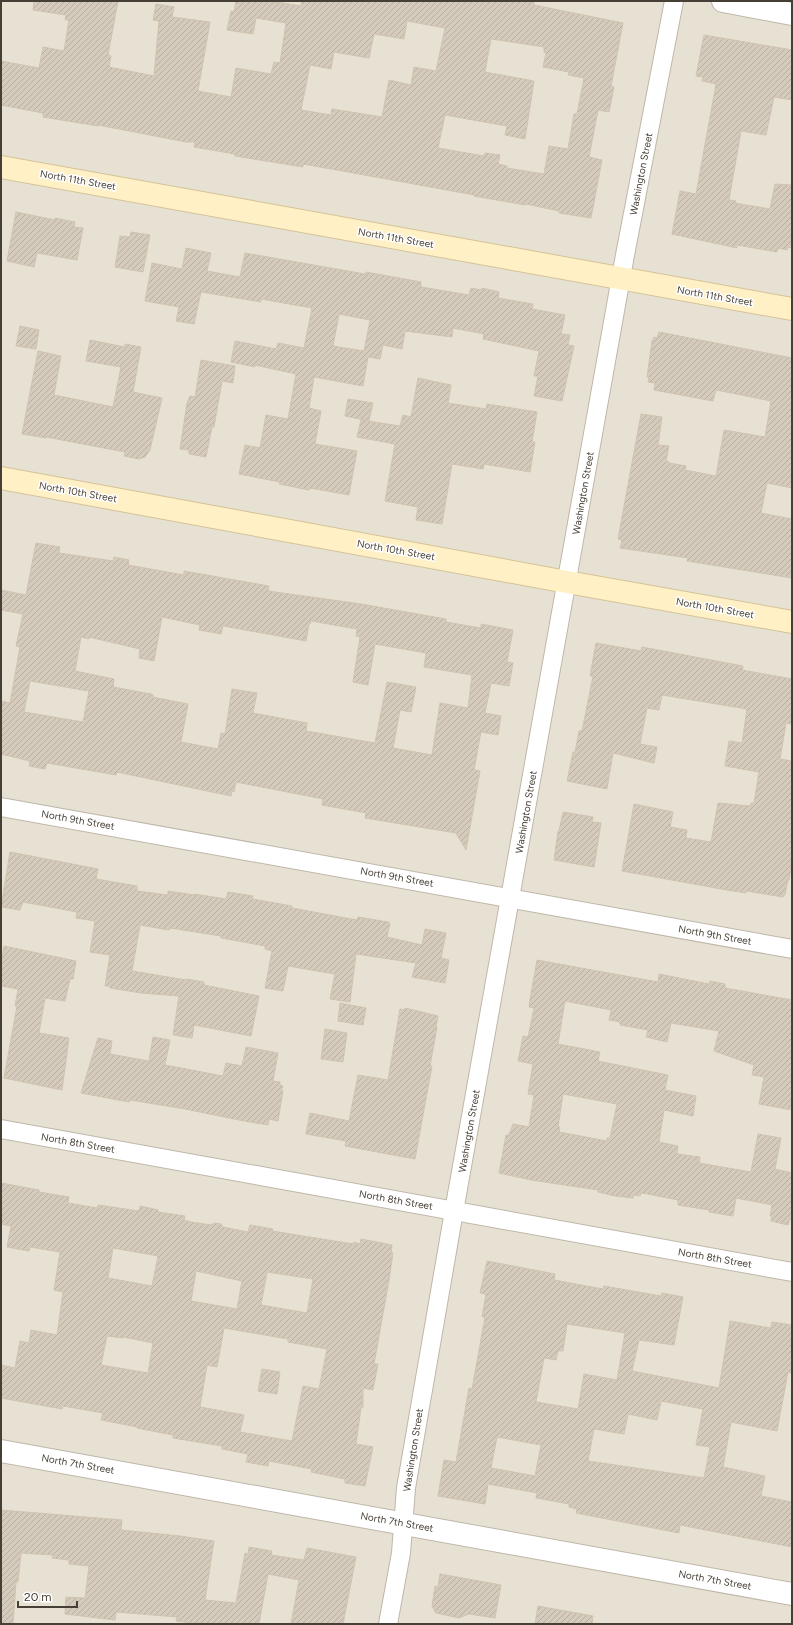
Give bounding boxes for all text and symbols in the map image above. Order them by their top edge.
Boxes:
street label: Washington Street [627,131,655,216]
street label: North 11th Street [39,167,117,193]
street label: North 11th Street [357,225,435,251]
street label: North 11th Street [676,283,754,309]
street label: Washington Street [569,450,597,535]
street label: North 10th Street [38,479,118,505]
street label: North 10th Street [356,537,436,563]
street label: North 10th Street [675,595,755,621]
street label: Washington Street [512,769,540,854]
street label: North 9th Street [40,807,116,833]
street label: North 9th Street [359,864,435,890]
street label: North 9th Street [677,922,753,948]
street label: Washington Street [455,1088,483,1173]
street label: North 8th Street [40,1130,116,1156]
street label: North 8th Street [358,1187,434,1213]
street label: North 8th Street [677,1245,753,1271]
street label: Washington Street [400,1407,426,1492]
street label: North 7th Street [40,1451,116,1477]
street label: North 7th Street [359,1509,435,1535]
street label: North 7th Street [677,1567,753,1593]
scale bar [18,1583,77,1609]
text: 20 m [24,1590,52,1604]

